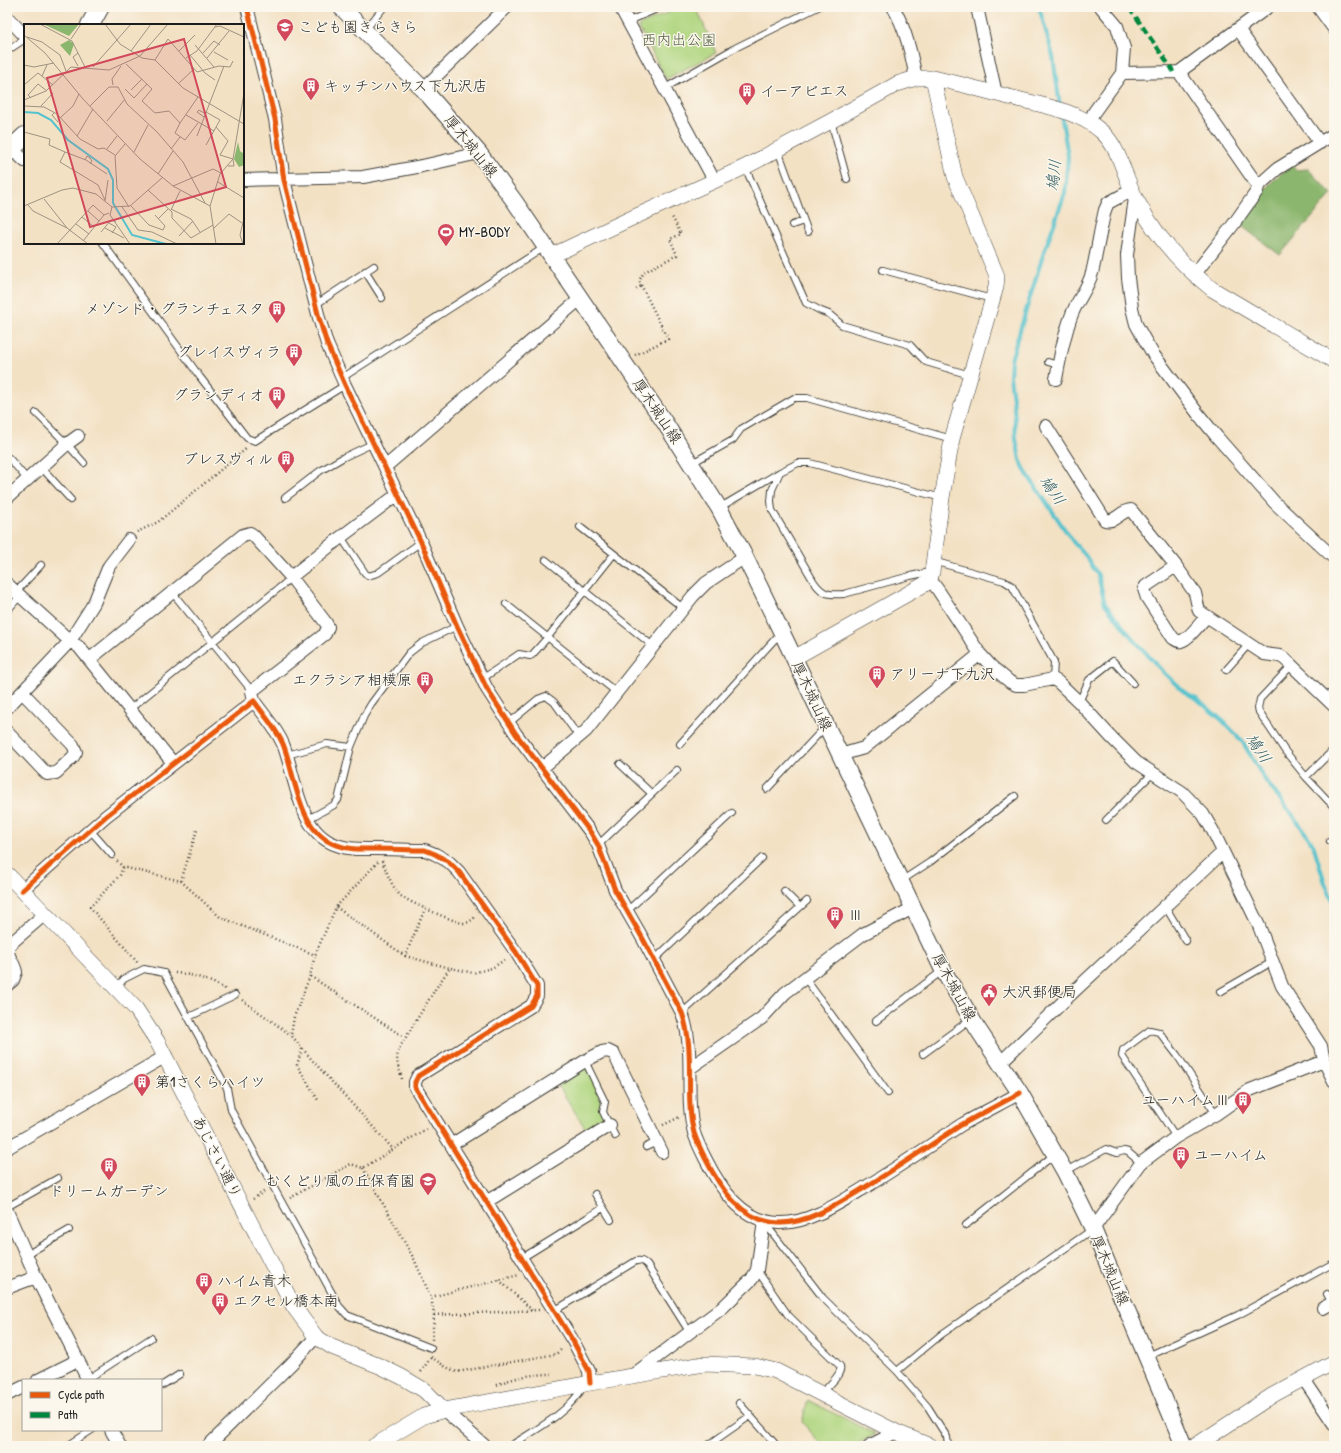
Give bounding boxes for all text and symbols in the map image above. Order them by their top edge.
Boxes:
place label: こども園きらきら [298,16,418,37]
school or university icon: こども園きらきら [275,17,295,42]
inset map [24,24,244,244]
park label: 西内出公園 [641,29,717,50]
place label: キッチンハウス下九沢店 [324,75,488,96]
building icon: キッチンハウス下九沢店 [301,76,321,101]
place label: イーアビエス [760,80,849,101]
building icon: イーアビエス [737,81,757,106]
street label: 厚木城山線 [440,110,503,181]
water label: 鳩川 [1040,158,1066,192]
place label: MY-BODY [459,221,511,242]
sports icon: MY-BODY [436,222,456,247]
place label: メゾンド・グランチェスタ [85,298,264,319]
building icon: メゾンド・グランチェスタ [267,299,287,324]
place label: グレイスヴィラ [177,341,281,362]
building icon: グレイスヴィラ [284,342,304,367]
street label: 厚木城山線 [628,374,687,448]
place label: グランディオ [173,384,264,405]
building icon: グランディオ [267,385,287,410]
place label: ブレスウィル [183,448,273,469]
building icon: ブレスウィル [276,449,296,474]
water label: 鳩川 [1035,471,1071,509]
street label: 厚木城山線 [787,657,838,734]
place label: アリーナ下九沢 [890,663,995,684]
building icon: アリーナ下九沢 [867,664,887,689]
place label: エクラシア相模原 [292,669,412,690]
building icon: エクラシア相模原 [415,670,435,695]
water label: 鳩川 [1241,729,1277,767]
place label: Ⅲ [848,904,863,925]
building icon: Ⅲ [825,905,845,930]
street label: 厚木城山線 [927,949,982,1025]
place label: 大沢郵便局 [1002,981,1077,1002]
public building icon: 大沢郵便局 [979,982,999,1007]
place label: 第1さくらハイツ [155,1071,265,1092]
building icon: 第1さくらハイツ [132,1072,152,1097]
place label: ユーハイムⅢ [1141,1089,1230,1110]
building icon: ユーハイムⅢ [1233,1090,1253,1115]
street label: あじさい通り [188,1112,247,1202]
place label: ユーハイム [1194,1144,1268,1165]
building icon: ユーハイム [1171,1145,1191,1170]
building icon: ドリームガーデン [99,1156,119,1181]
place label: むくどり風の丘保育園 [265,1170,415,1191]
school or university icon: むくどり風の丘保育園 [418,1171,438,1196]
place label: ドリームガーデン [49,1180,169,1201]
street label: 厚木城山線 [1086,1231,1135,1308]
place label: ハイム青木 [217,1270,291,1291]
building icon: ハイム青木 [194,1271,214,1296]
place label: エクセル橋本南 [233,1290,339,1311]
building icon: エクセル橋本南 [210,1291,230,1316]
legend [22,1379,162,1431]
text: Cycle path [58,1386,104,1403]
text: Path [58,1406,78,1423]

